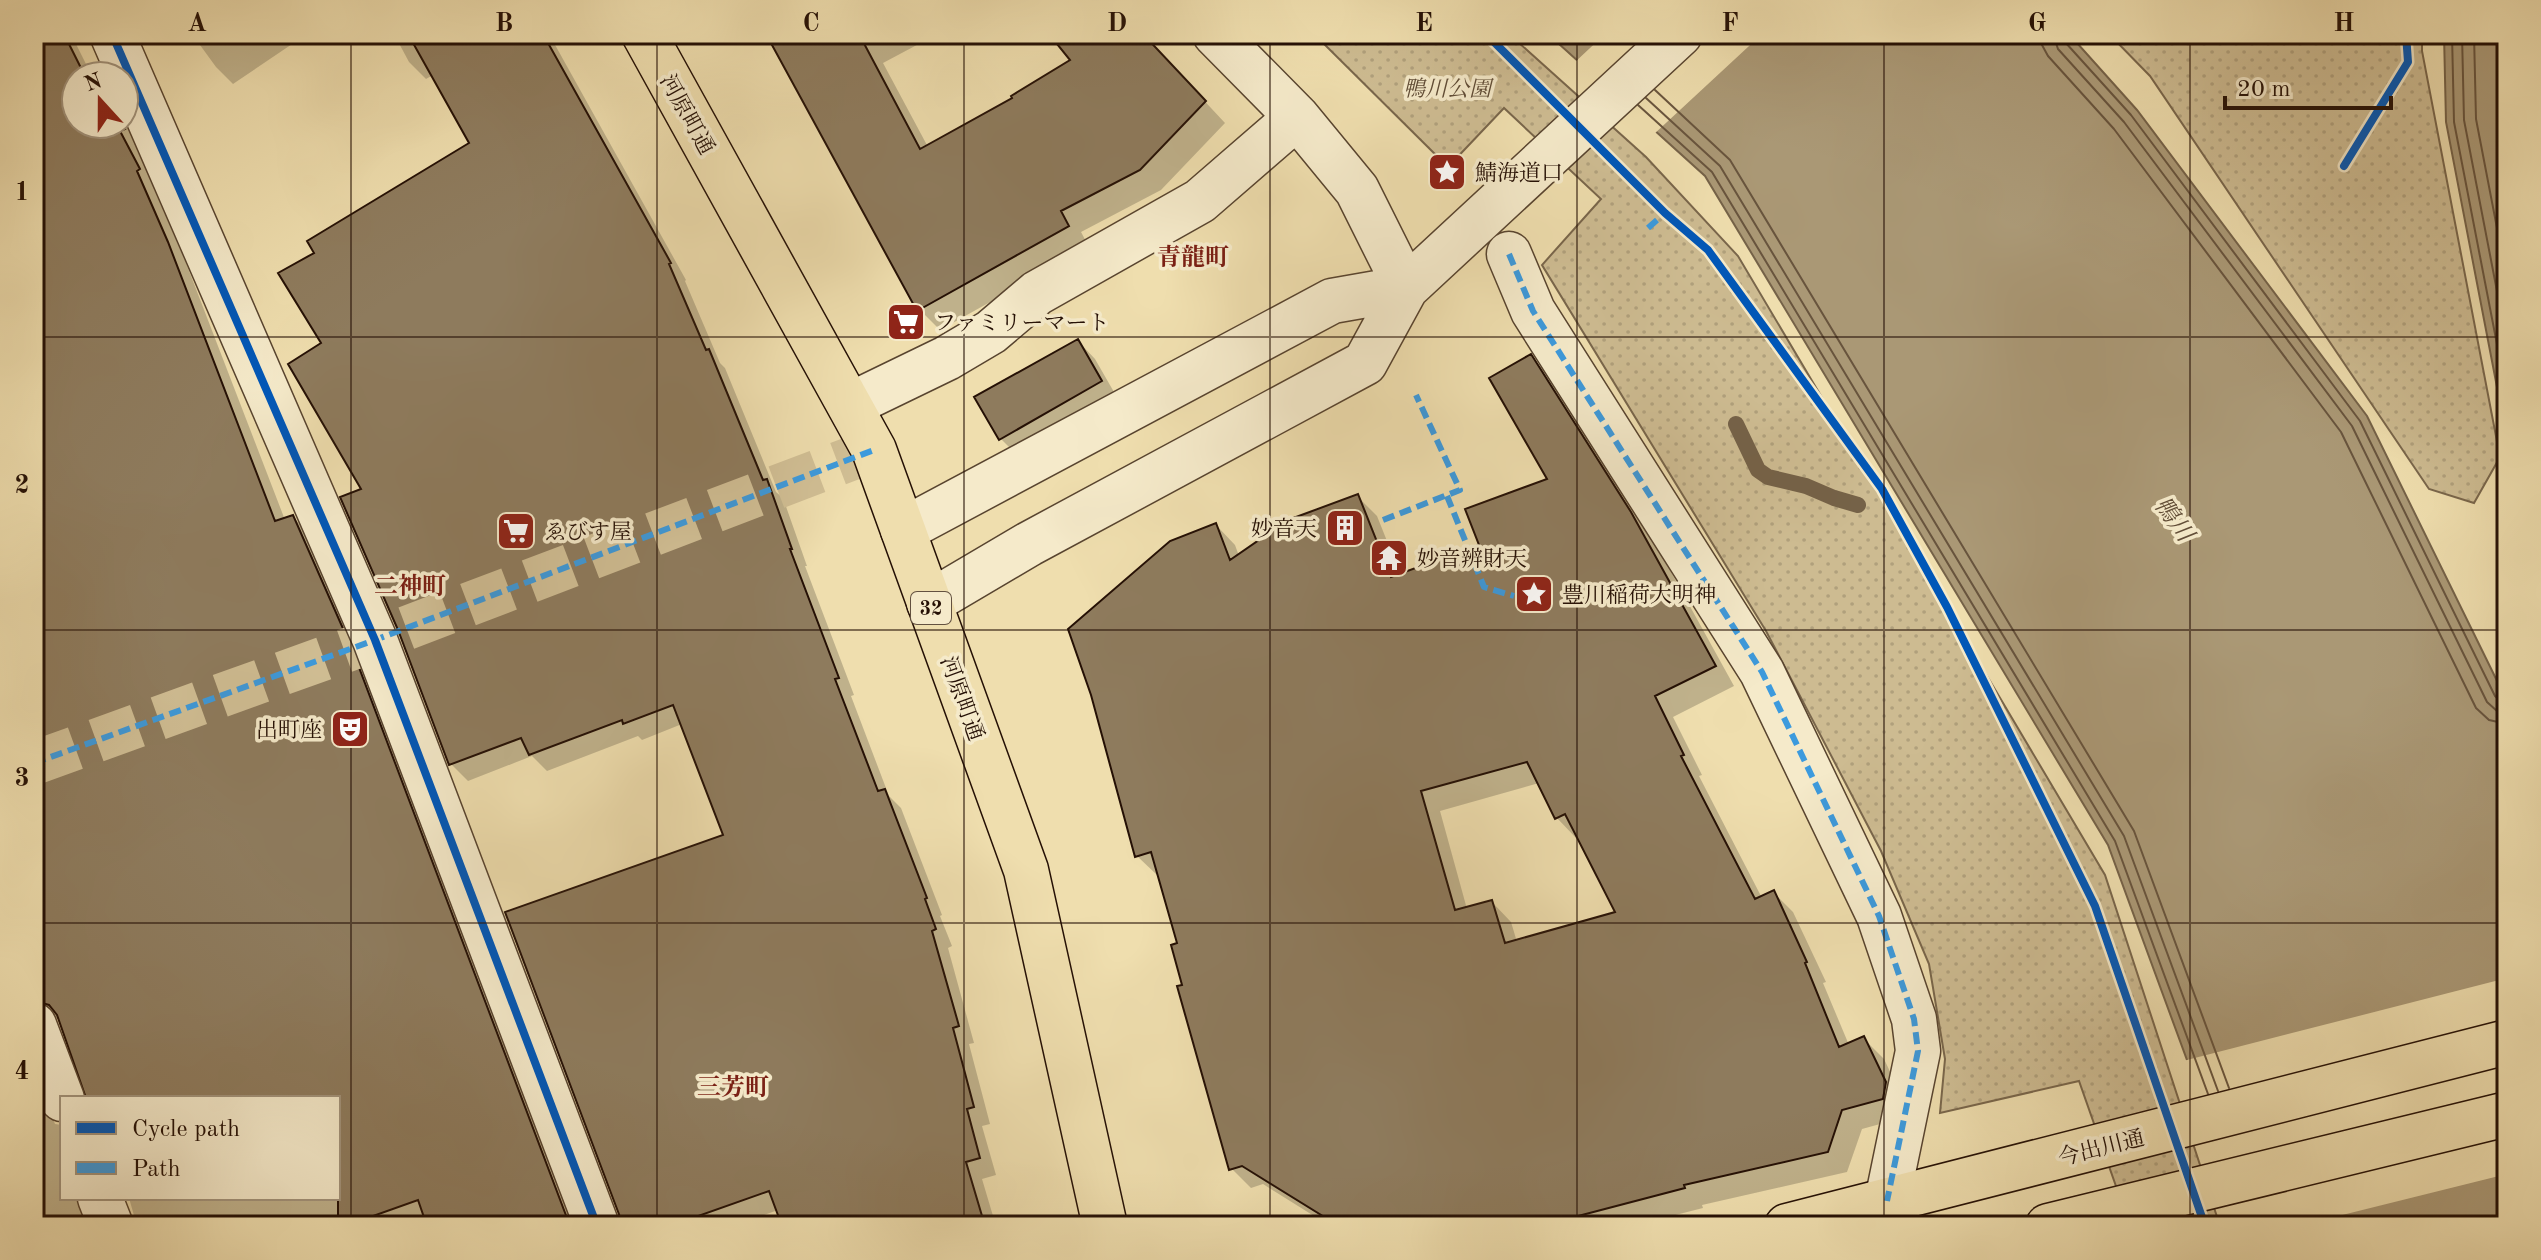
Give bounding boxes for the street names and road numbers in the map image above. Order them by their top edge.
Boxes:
street label: 河原町通 [655,70,719,159]
road number: 32 [911,592,951,624]
street label: 河原町通 [936,653,988,744]
street label: 今出川通 [2056,1126,2147,1170]

